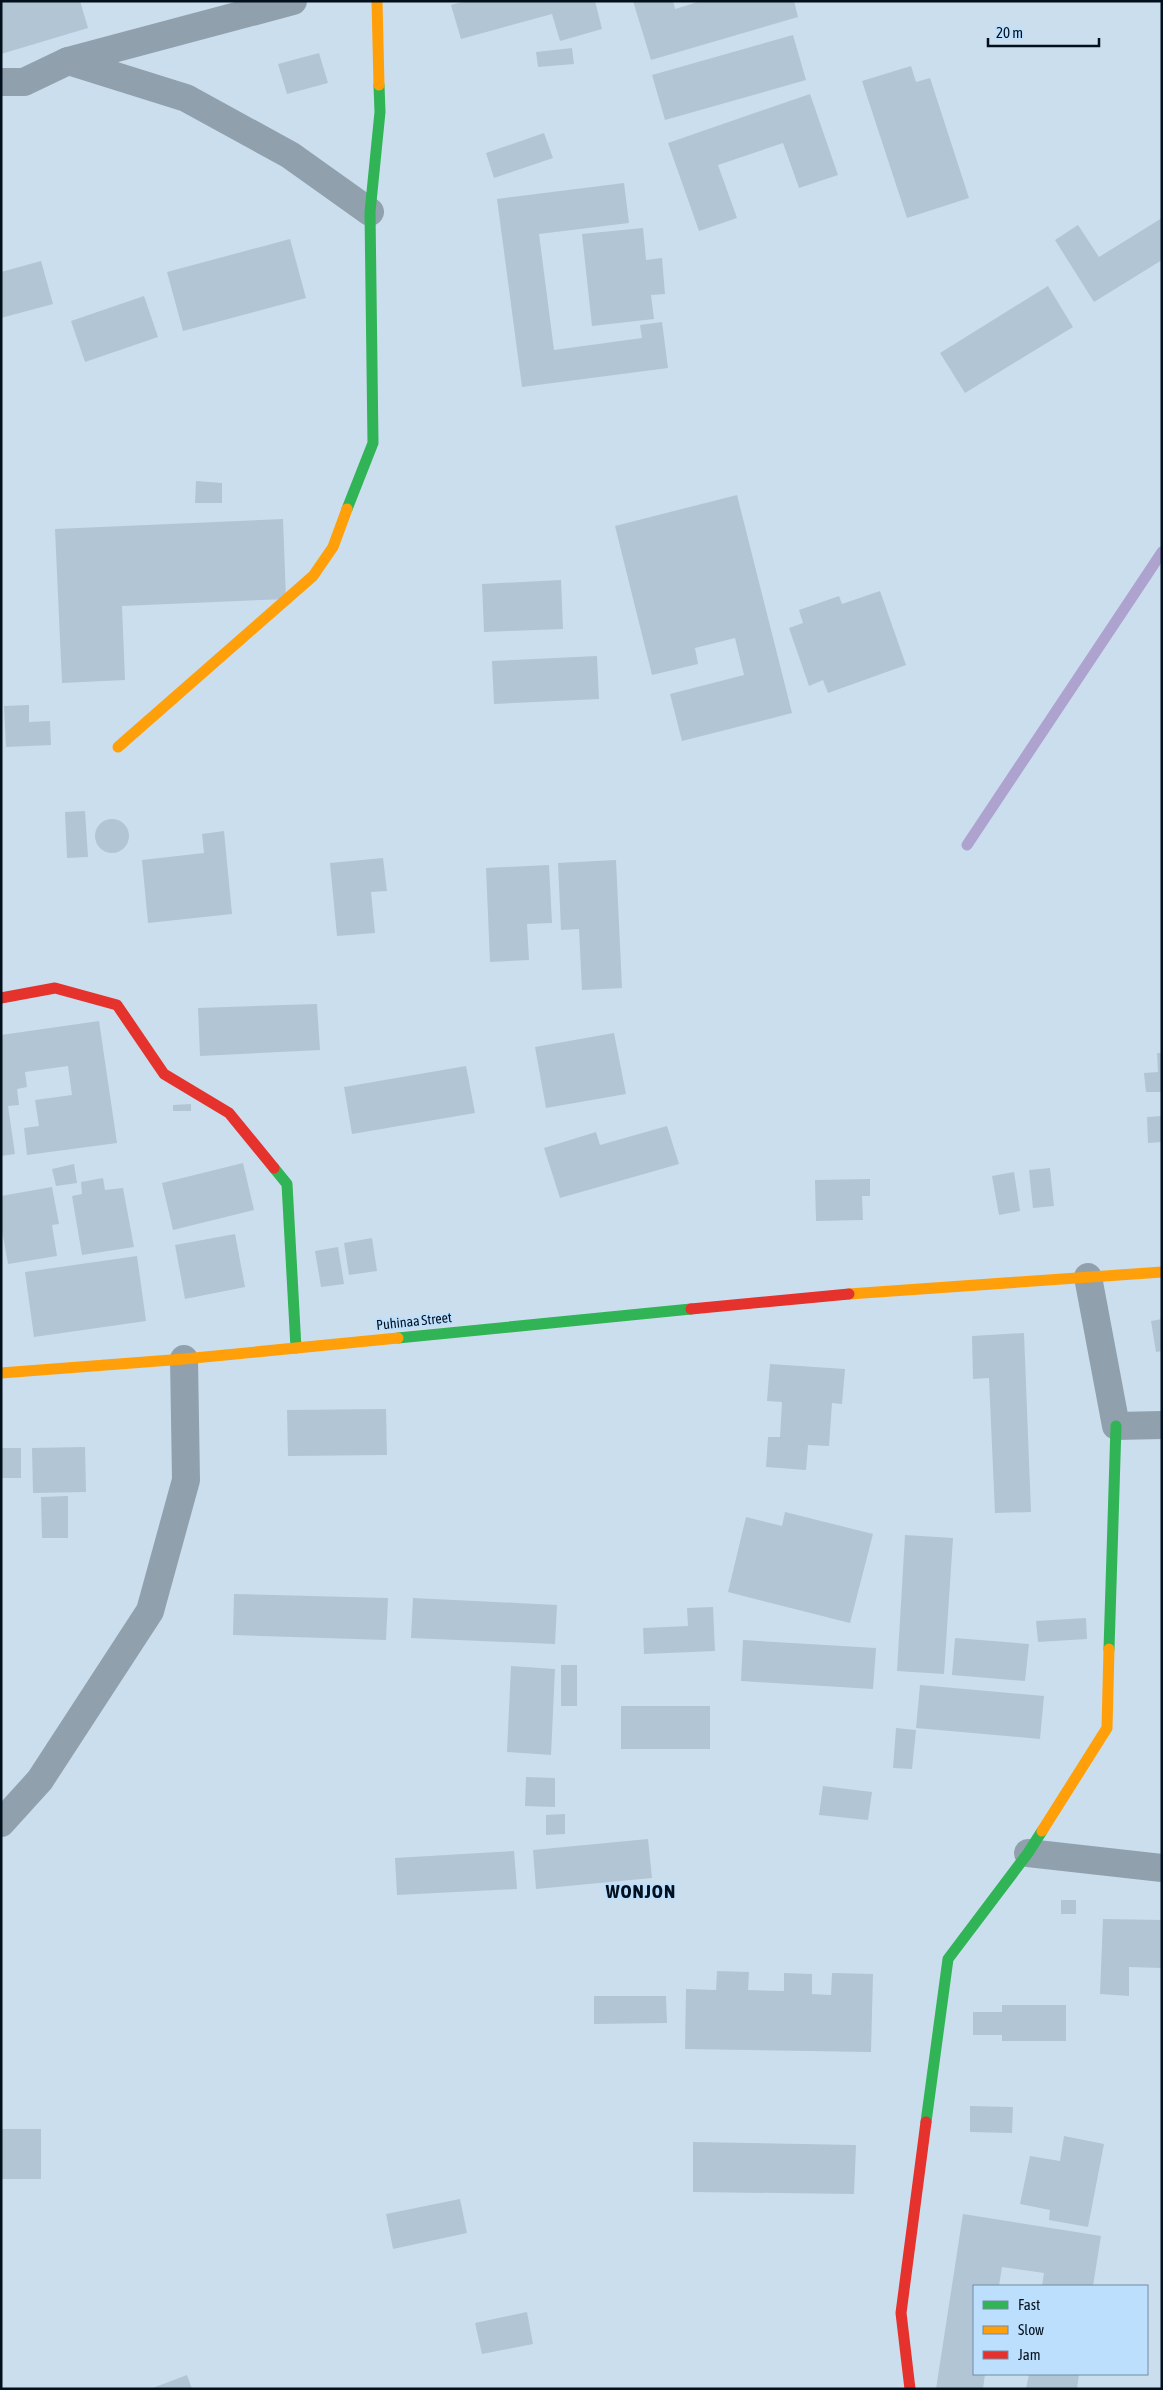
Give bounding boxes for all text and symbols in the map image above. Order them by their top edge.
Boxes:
scale bar [988,15,1099,47]
text: 20 m [996,24,1023,41]
street label: Puhinaa Street [375,1309,453,1333]
district label: WONJON [605,1880,676,1902]
legend [973,2285,1148,2375]
text: Fast [1018,2296,1040,2313]
text: Slow [1018,2321,1044,2338]
text: Jam [1018,2346,1041,2363]

